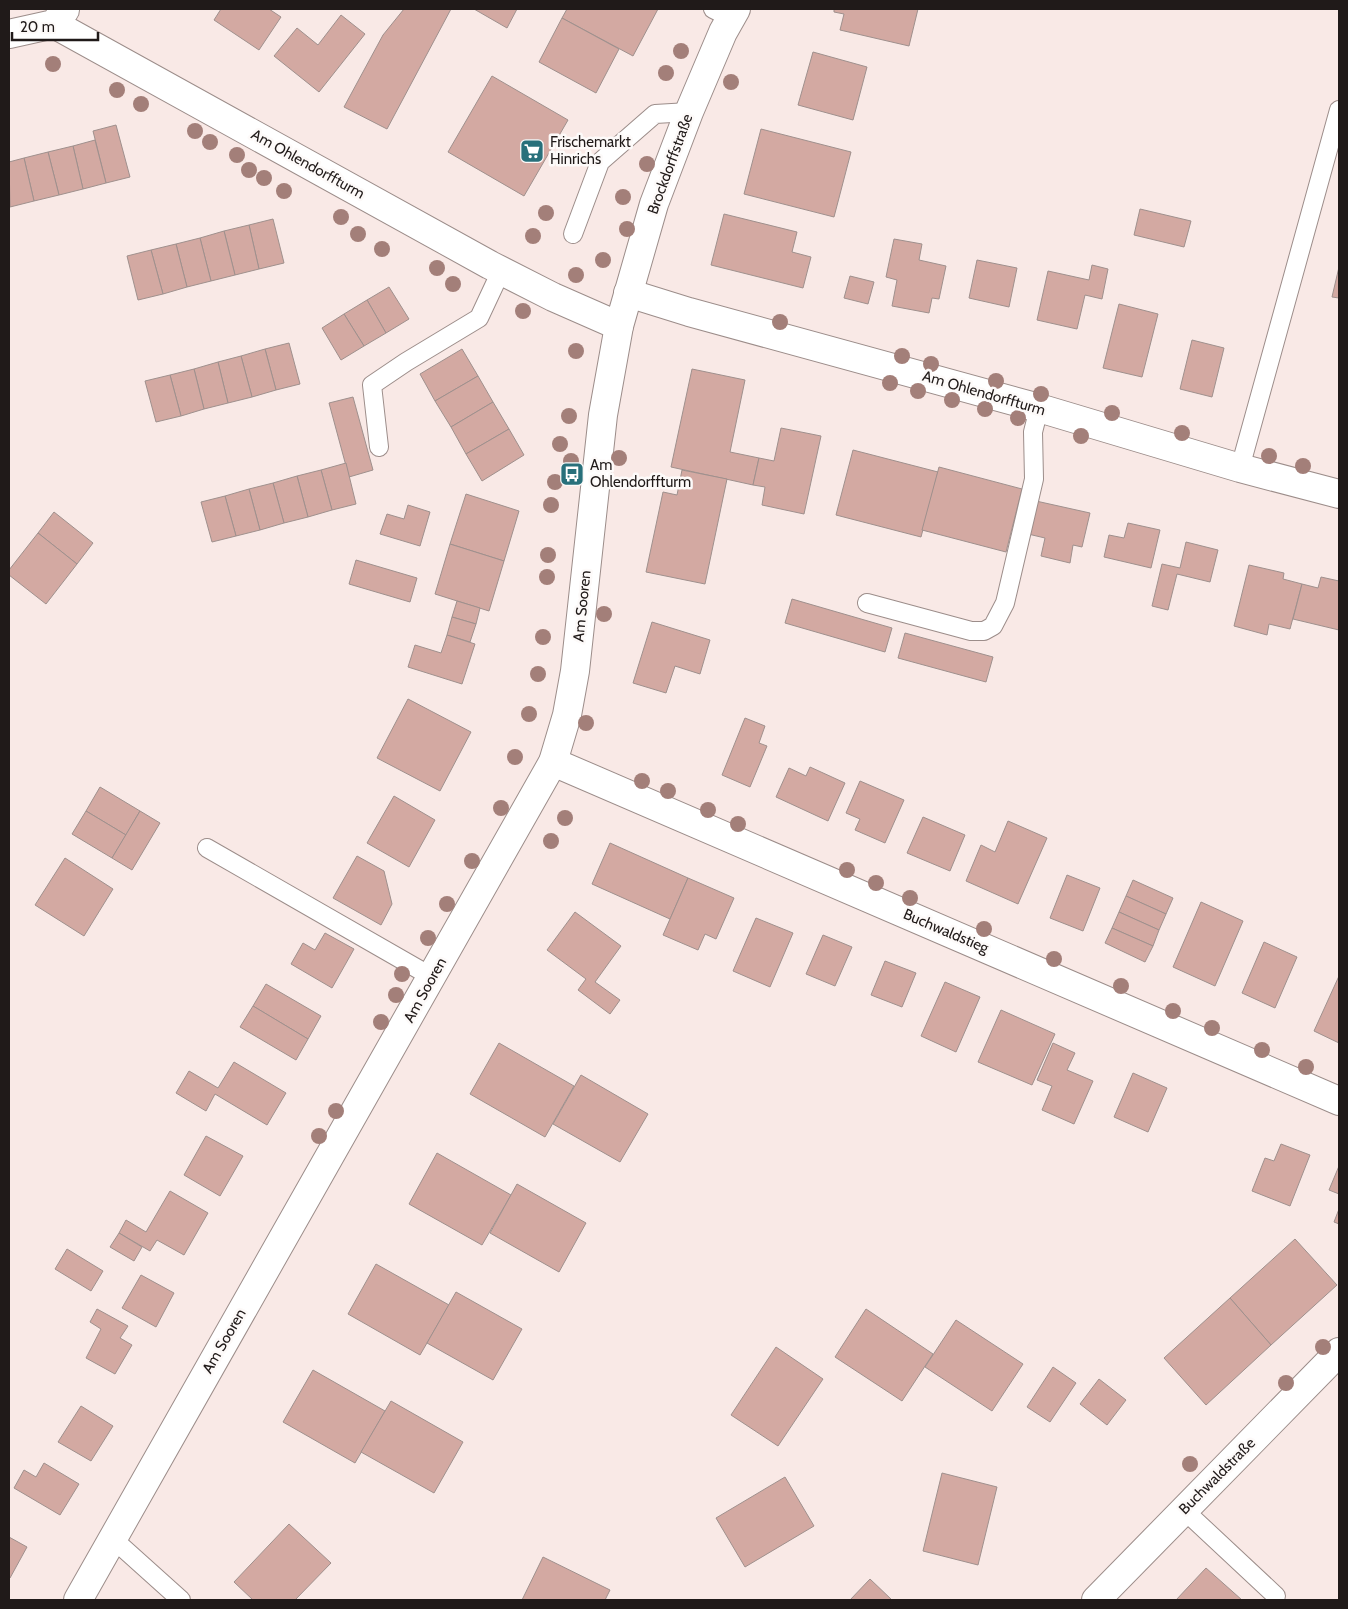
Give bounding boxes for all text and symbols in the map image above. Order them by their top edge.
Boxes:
scale bar [12,10,99,42]
text: 20 m [20,18,55,36]
street label: Brockdorffstraße [644,111,697,217]
street label: Am Ohlendorffturm [248,125,368,203]
place label: Frischemarkt Hinrichs [550,133,631,168]
supermarket icon: Frischemarkt Hinrichs [519,138,545,164]
street label: Am Ohlendorffturm [921,367,1047,419]
place label: Am Ohlendorffturm [590,456,691,491]
bus stop icon: Am Ohlendorffturm [559,461,585,487]
street label: Am Sooren [569,569,595,643]
street label: Buchwaldstieg [901,905,992,957]
street label: Am Sooren [400,954,450,1026]
street label: Am Sooren [198,1305,250,1377]
street label: Buchwaldstraße [1175,1434,1259,1518]

